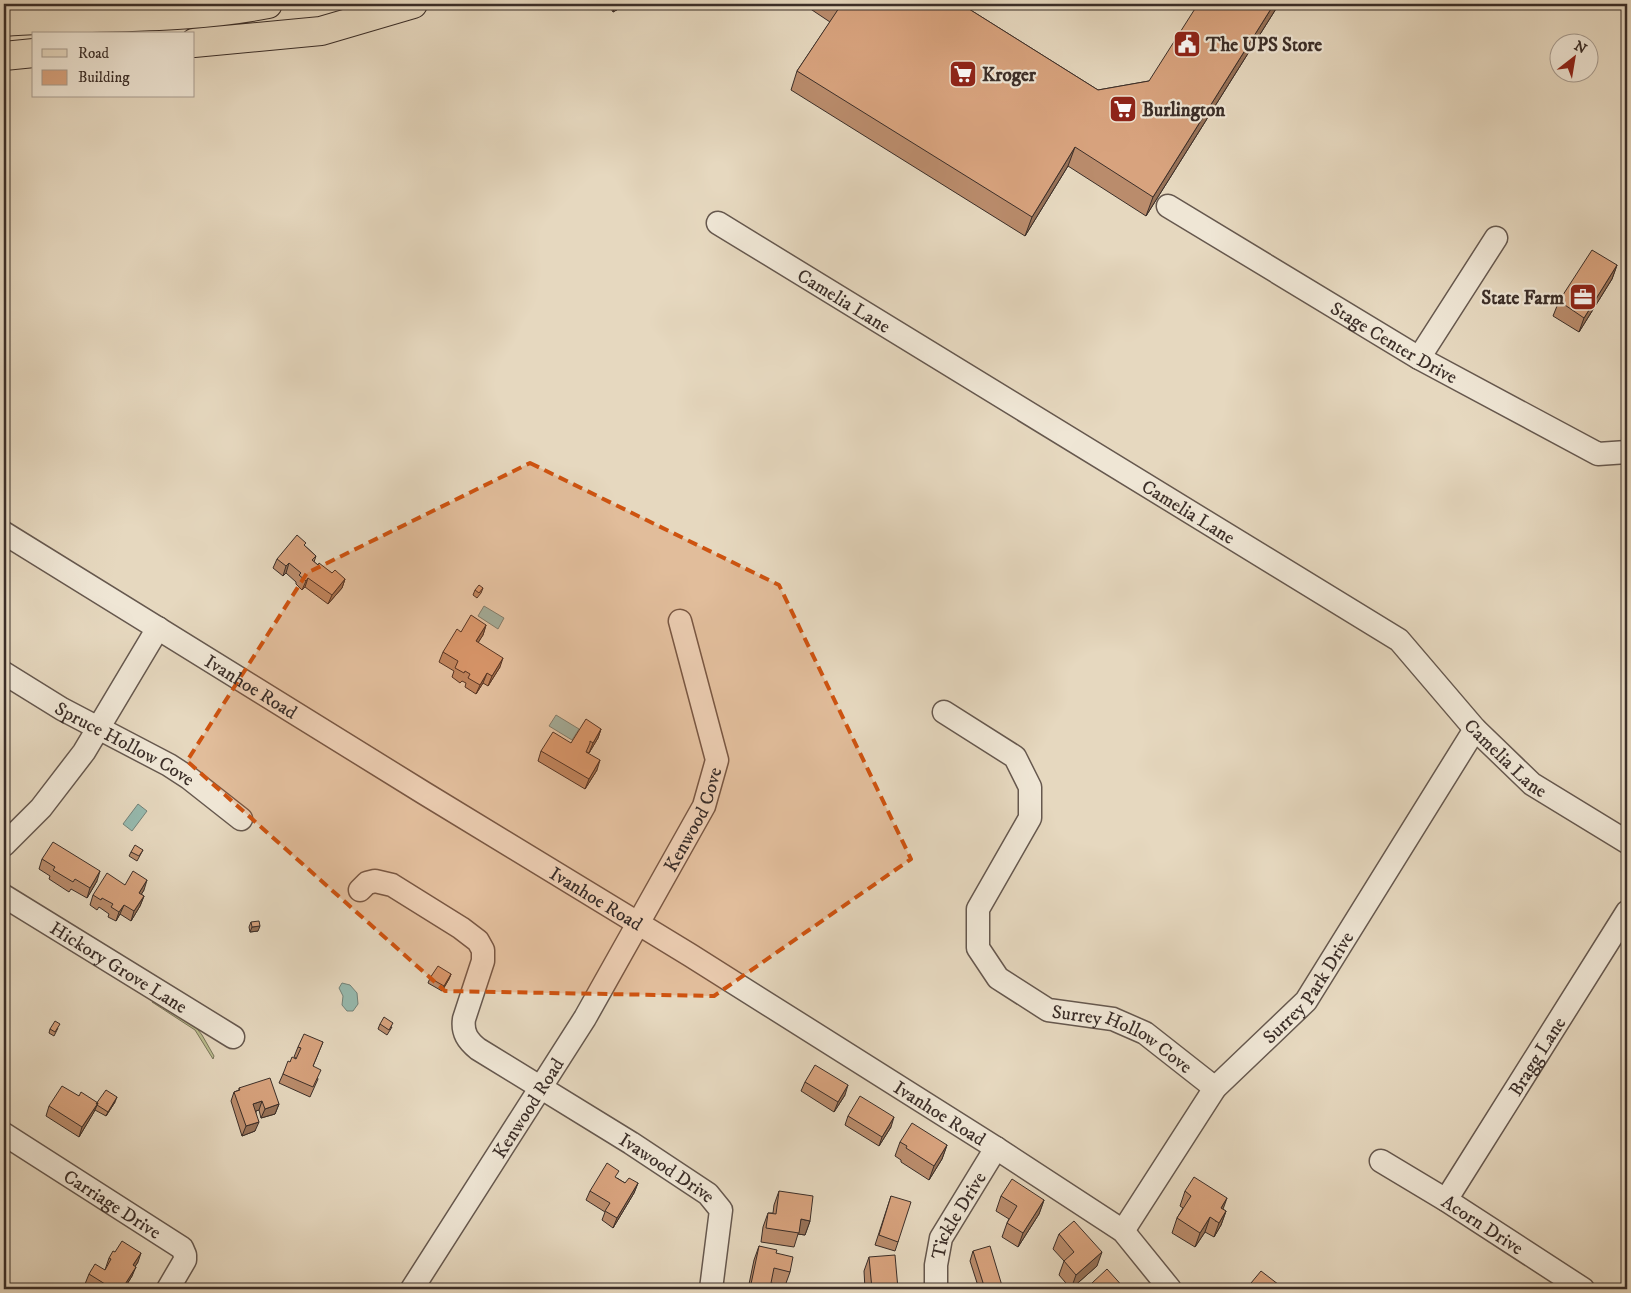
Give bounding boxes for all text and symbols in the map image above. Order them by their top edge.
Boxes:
public building icon: The UPS Store [1172,29,1202,59]
legend [32,32,195,98]
north arrow [1548,32,1598,82]
place label: The UPS Store [1205,34,1322,57]
text: N [1571,37,1590,59]
text: Road [78,44,110,63]
supermarket icon: Kroger [948,59,978,89]
place label: Kroger [982,64,1037,87]
text: Building [78,68,130,87]
supermarket icon: Burlington [1108,94,1138,124]
place label: Burlington [1142,99,1226,122]
street label: Camelia Lane [793,264,894,339]
office icon: State Farm [1568,282,1598,312]
place label: State Farm [1481,287,1565,310]
street label: Stage Center Drive [1326,297,1461,389]
street label: Camelia Lane [1137,475,1239,550]
street label: Ivanhoe Road [200,650,301,725]
street label: Spruce Hollow Cove [50,697,199,791]
street label: Camelia Lane [1459,715,1551,803]
street label: Kenwood Cove [659,765,727,876]
street label: Ivanhoe Road [545,862,647,937]
street label: Hickory Grove Lane [45,917,191,1019]
street label: Surrey Park Drive [1259,928,1359,1049]
street label: Surrey Hollow Cove [1050,1001,1197,1079]
street label: Bragg Lane [1504,1013,1571,1101]
street label: Kenwood Road [488,1054,570,1163]
street label: Ivanhoe Road [889,1076,990,1152]
street label: Ivawood Drive [615,1129,720,1208]
street label: Carriage Drive [59,1165,165,1245]
street label: Tickle Drive [927,1168,992,1261]
street label: Acorn Drive [1437,1190,1528,1260]

